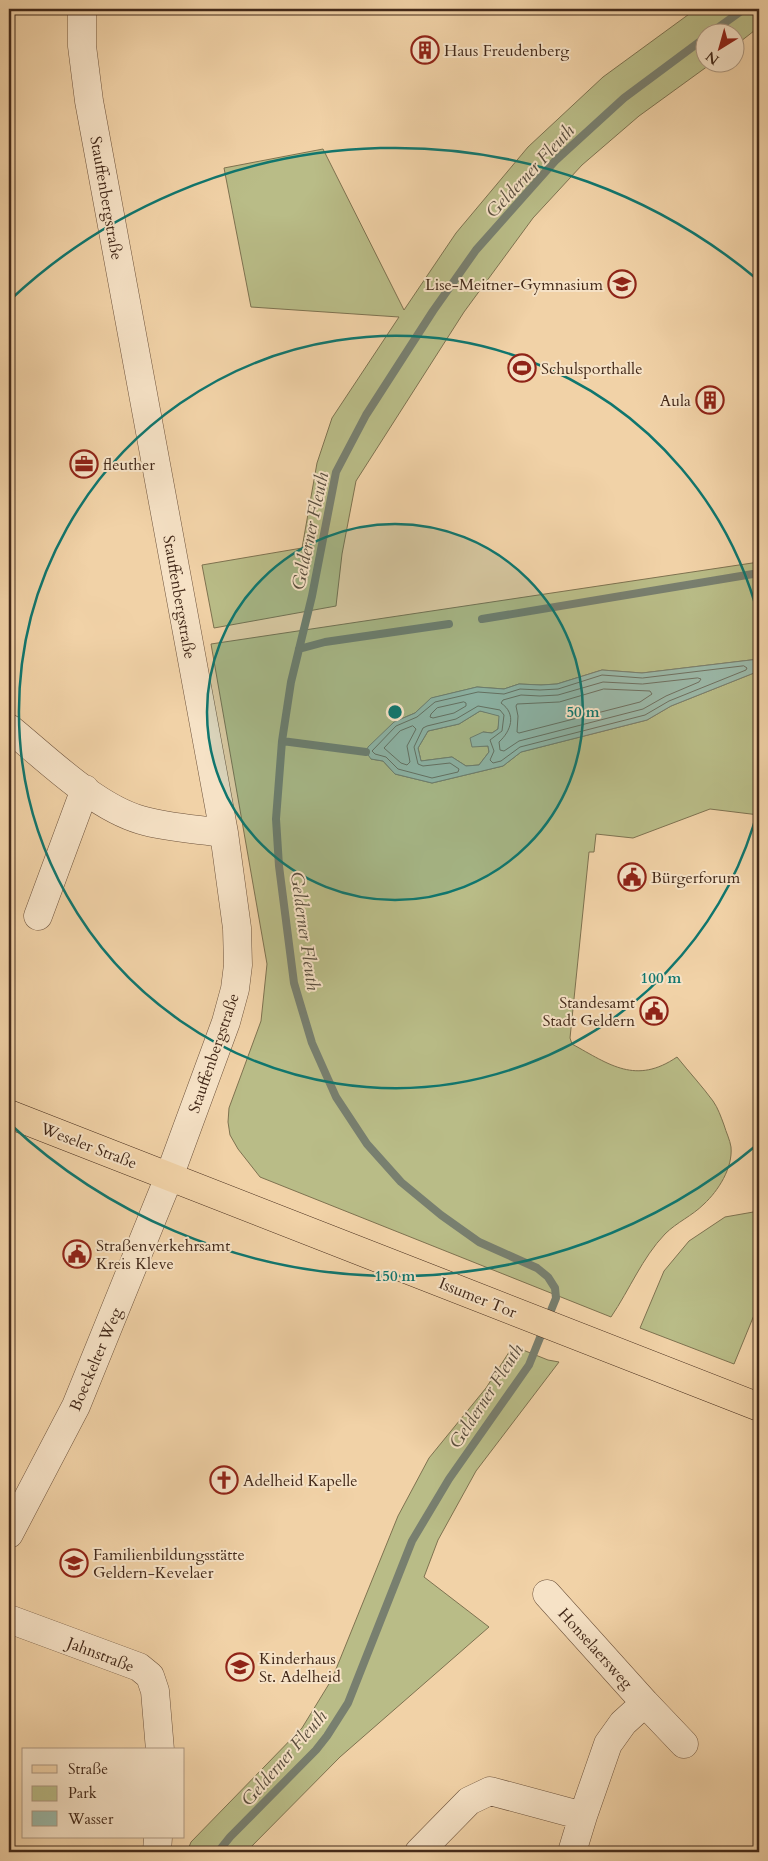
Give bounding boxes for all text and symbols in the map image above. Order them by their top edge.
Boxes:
north arrow [696,22,746,72]
building icon: Haus Freudenberg [410,35,440,65]
place label: Haus Freudenberg [444,40,569,62]
text: N [702,47,723,69]
water label: Gelderner Fleuth [480,119,581,224]
street label: Stauffenbergstraße [84,135,128,262]
school or university icon: Lise-Meitner-Gymnasium [607,269,637,299]
place label: Lise-Meitner-Gymnasium [425,274,603,296]
sports icon: Schulsporthalle [507,353,537,383]
place label: Schulsporthalle [541,358,642,380]
building icon: Aula [695,385,725,415]
place label: Aula [660,390,691,412]
office icon: fleuther [69,449,99,479]
place label: fleuther [103,454,155,476]
water label: Gelderner Fleuth [286,470,335,592]
street label: Stauffenbergstraße [157,534,201,661]
text: 50 m [566,702,600,722]
centre of rings [386,703,404,721]
public building icon: Bürgerforum [617,862,647,892]
place label: Bürgerforum [651,867,741,889]
water label: Gelderner Fleuth [284,870,325,992]
text: 100 m [641,968,682,988]
street label: Stauffenbergstraße [183,990,245,1116]
place label: Standesamt Stadt Geldern [542,992,635,1032]
public building icon: Standesamt Stadt Geldern [639,996,669,1026]
street label: Weseler Straße [36,1117,140,1174]
place label: Straßenverkehrsamt Kreis Kleve [96,1235,230,1275]
public building icon: Straßenverkehrsamt Kreis Kleve [62,1239,92,1269]
text: 150 m [375,1266,416,1286]
street label: Issumer Tor [435,1272,520,1324]
street label: Boeckelter Weg [64,1304,128,1414]
water label: Gelderner Fleuth [443,1339,530,1453]
church icon: Adelheid Kapelle [209,1465,239,1495]
place label: Adelheid Kapelle [243,1470,358,1492]
place label: Familienbildungsstätte Geldern-Kevelaer [93,1544,245,1584]
school or university icon: Familienbildungsstätte Geldern-Kevelaer [59,1548,89,1578]
street label: Honselaersweg [553,1603,638,1694]
street label: Jahnstraße [62,1631,137,1678]
place label: Kinderhaus St. Adelheid [259,1648,341,1688]
school or university icon: Kinderhaus St. Adelheid [225,1652,255,1682]
water label: Gelderner Fleuth [236,1705,333,1812]
legend [22,1748,185,1838]
text: Straße [68,1759,108,1779]
text: Park [68,1783,97,1803]
text: Wasser [67,1809,114,1829]

